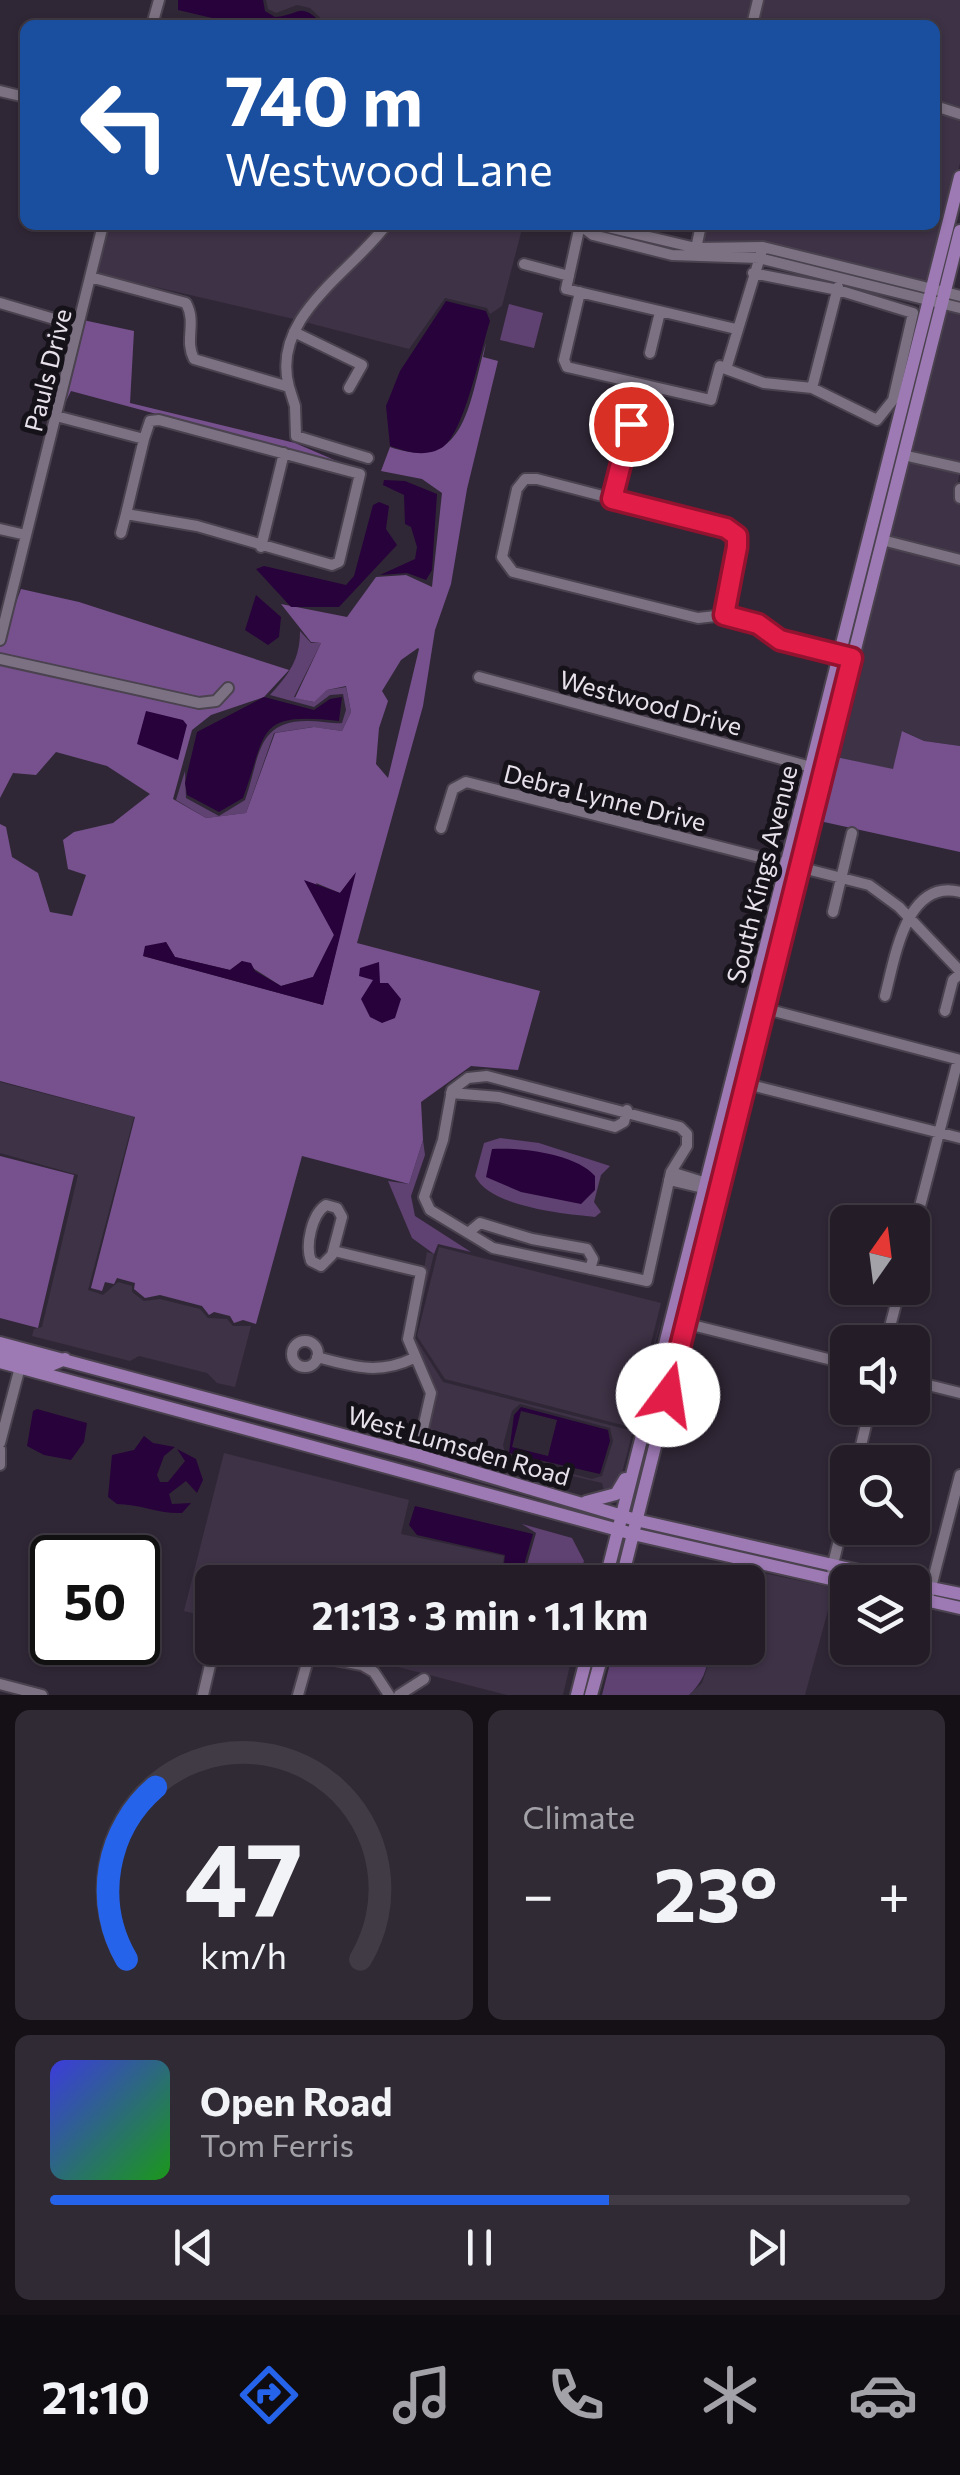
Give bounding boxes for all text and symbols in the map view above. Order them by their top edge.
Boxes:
text: 740 m [225,55,423,140]
icon: left [60,60,190,190]
text: Westwood Lane [225,140,553,195]
street label: Pauls Drive [17,305,77,435]
pin [589,382,674,467]
icon: arrive [604,397,659,452]
street label: Westwood Drive [557,663,745,741]
street label: Debra Lynne Drive [501,757,709,837]
street label: South Kings Avenue [719,762,803,986]
north arrow [830,1205,930,1305]
map controls [830,1205,930,1665]
button: sound [830,1325,930,1425]
position arrow [616,1343,720,1447]
street label: West Lumsden Road [344,1399,574,1491]
button: search [830,1445,930,1545]
speed limit sign: 50 [30,1535,160,1665]
button: layers [830,1565,930,1665]
text: 21:13 · 3 min · 1.1 km [312,1591,648,1638]
text: Climate [523,1796,635,1836]
text: 47 [184,1811,303,1938]
text: 23° [654,1846,778,1937]
text: − [523,1859,554,1926]
text: + [878,1859,910,1926]
text: km/h [200,1933,287,1976]
text: Open Road [200,2077,393,2124]
text: Tom Ferris [200,2124,354,2164]
icon: previous [166,2220,221,2275]
icon: pause [452,2220,507,2275]
icon: next [739,2220,794,2275]
icon: directions [234,2360,304,2430]
icon: music [387,2360,457,2430]
icon: phone [541,2360,611,2430]
icon: climate [695,2360,765,2430]
icon: car [848,2360,918,2430]
text: 21:10 [42,2368,150,2423]

